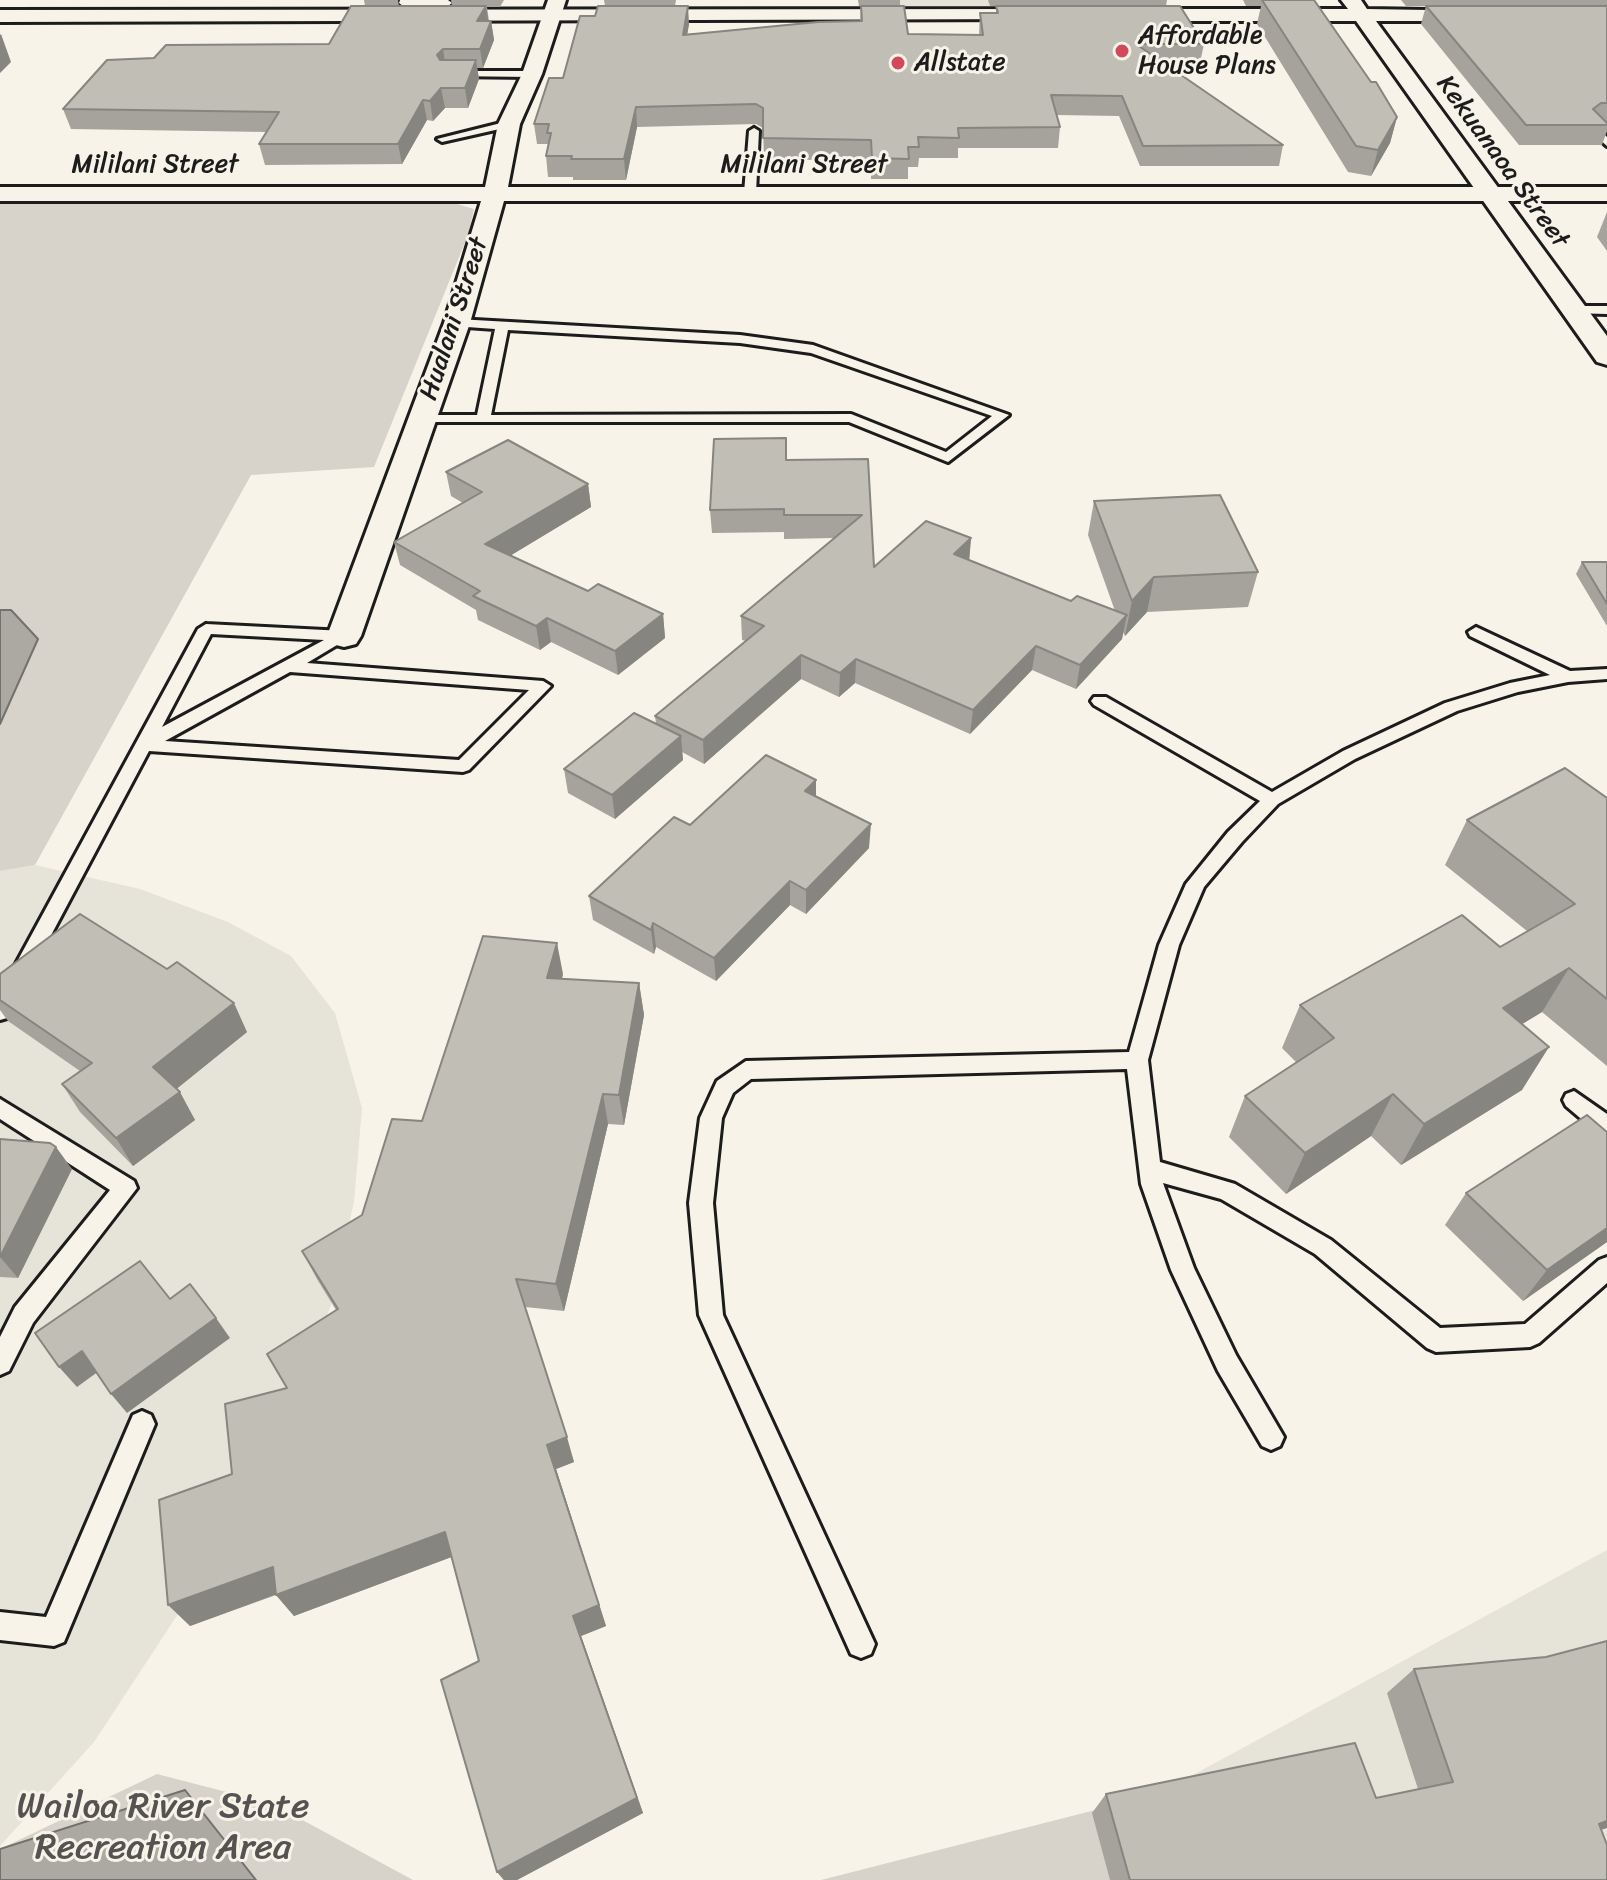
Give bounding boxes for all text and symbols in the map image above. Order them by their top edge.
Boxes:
place label: Affordable House Plans [1138,20,1276,82]
marker: Affordable House Plans [1113,42,1131,60]
place label: Allstate [914,47,1006,79]
marker: Allstate [889,54,907,72]
street label: Kekuanaoa Street [1429,70,1575,254]
street label: Mililani Street [71,149,239,181]
street label: Mililani Street [720,149,888,181]
street label: Hualani Street [414,234,496,404]
park label: Wailoa River State Recreation Area [16,1786,310,1871]

